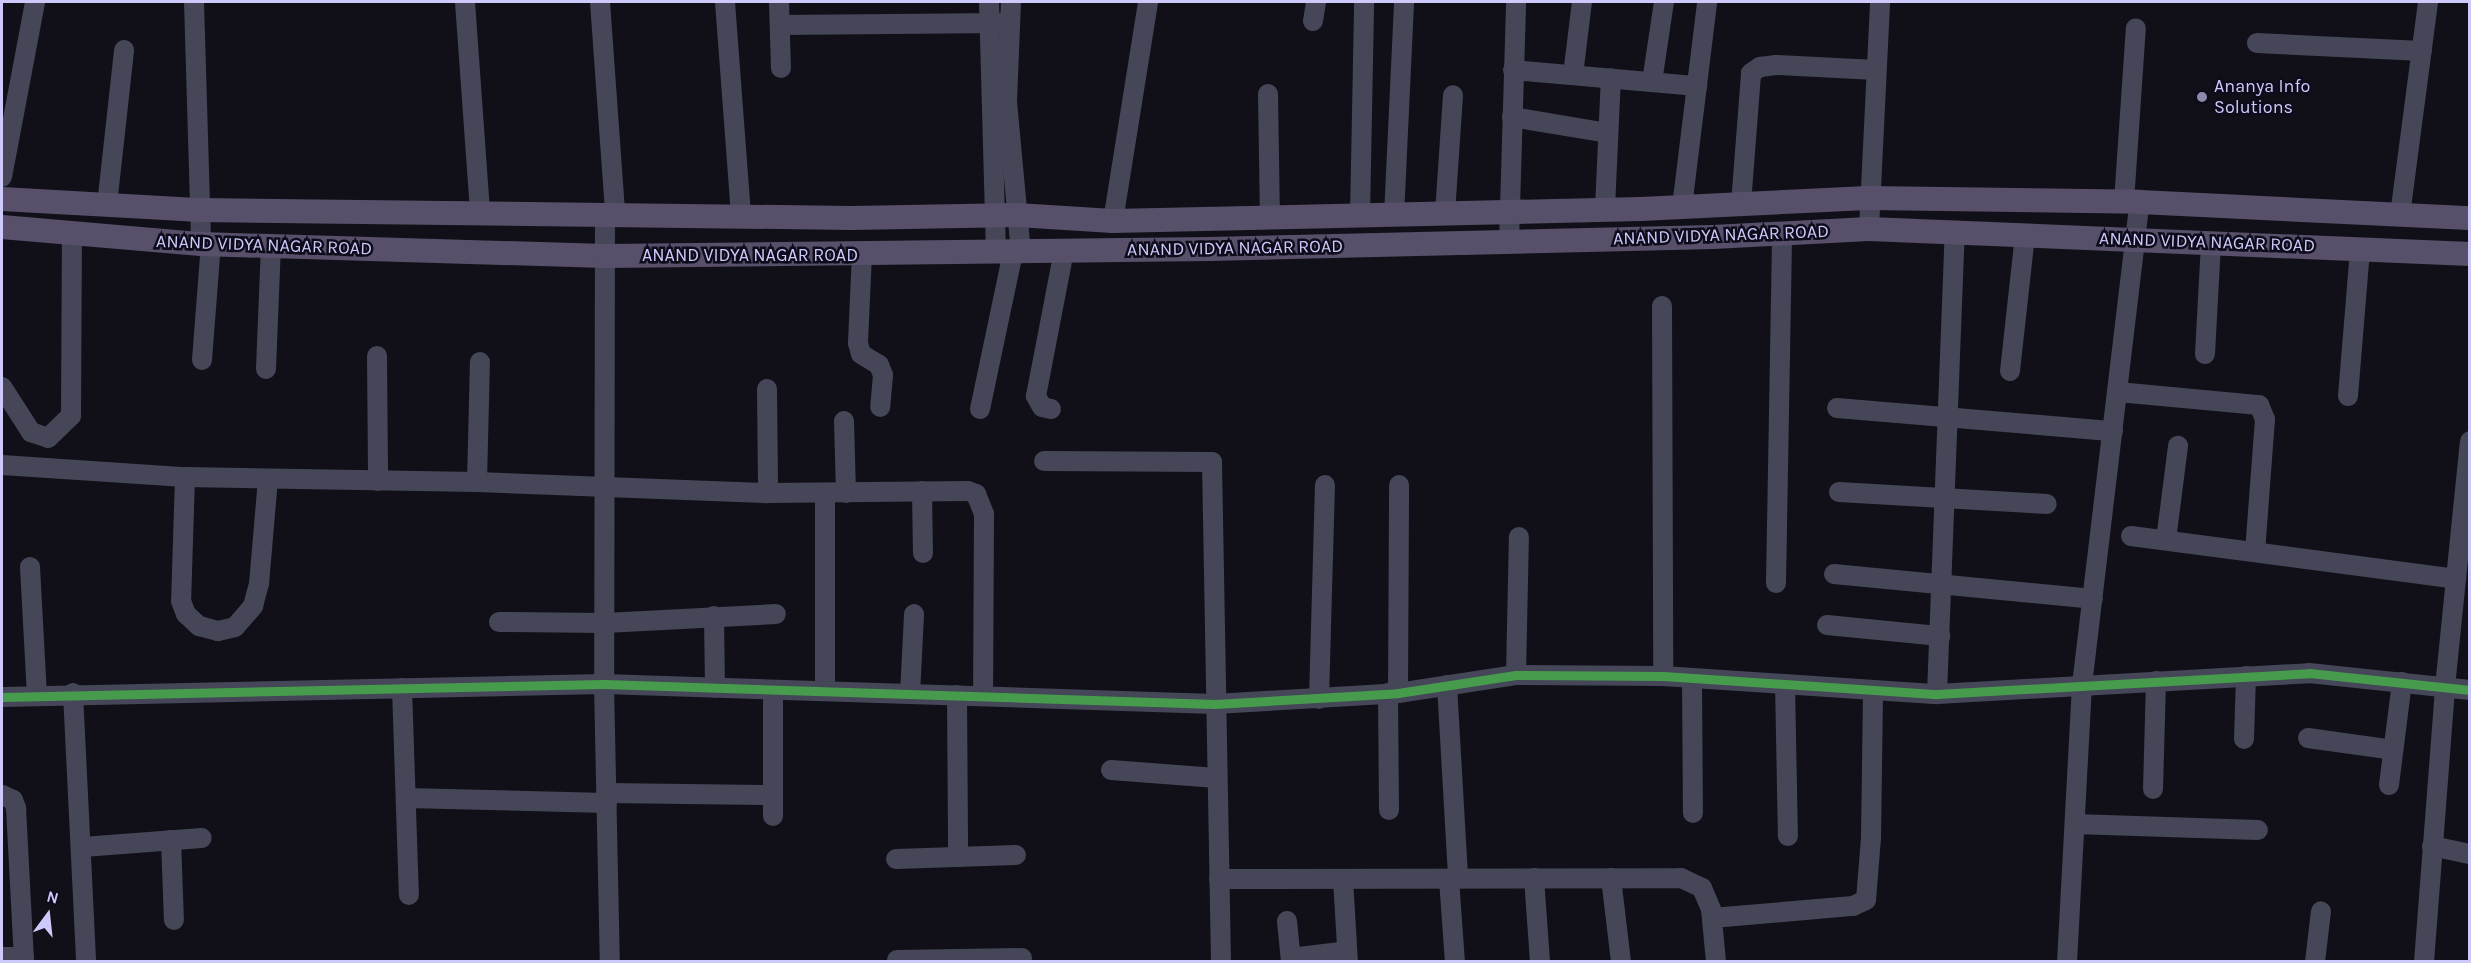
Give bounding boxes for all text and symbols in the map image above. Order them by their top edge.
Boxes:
place label: Ananya Info Solutions [2214,76,2310,118]
marker: Ananya Info Solutions [2195,90,2209,104]
street label: ANAND VIDYA NAGAR ROAD [1613,220,1829,250]
street label: ANAND VIDYA NAGAR ROAD [2099,227,2315,257]
street label: ANAND VIDYA NAGAR ROAD [156,230,372,260]
street label: ANAND VIDYA NAGAR ROAD [1127,235,1343,261]
street label: ANAND VIDYA NAGAR ROAD [642,244,858,266]
north arrow [18,885,78,945]
text: N [45,886,61,908]

